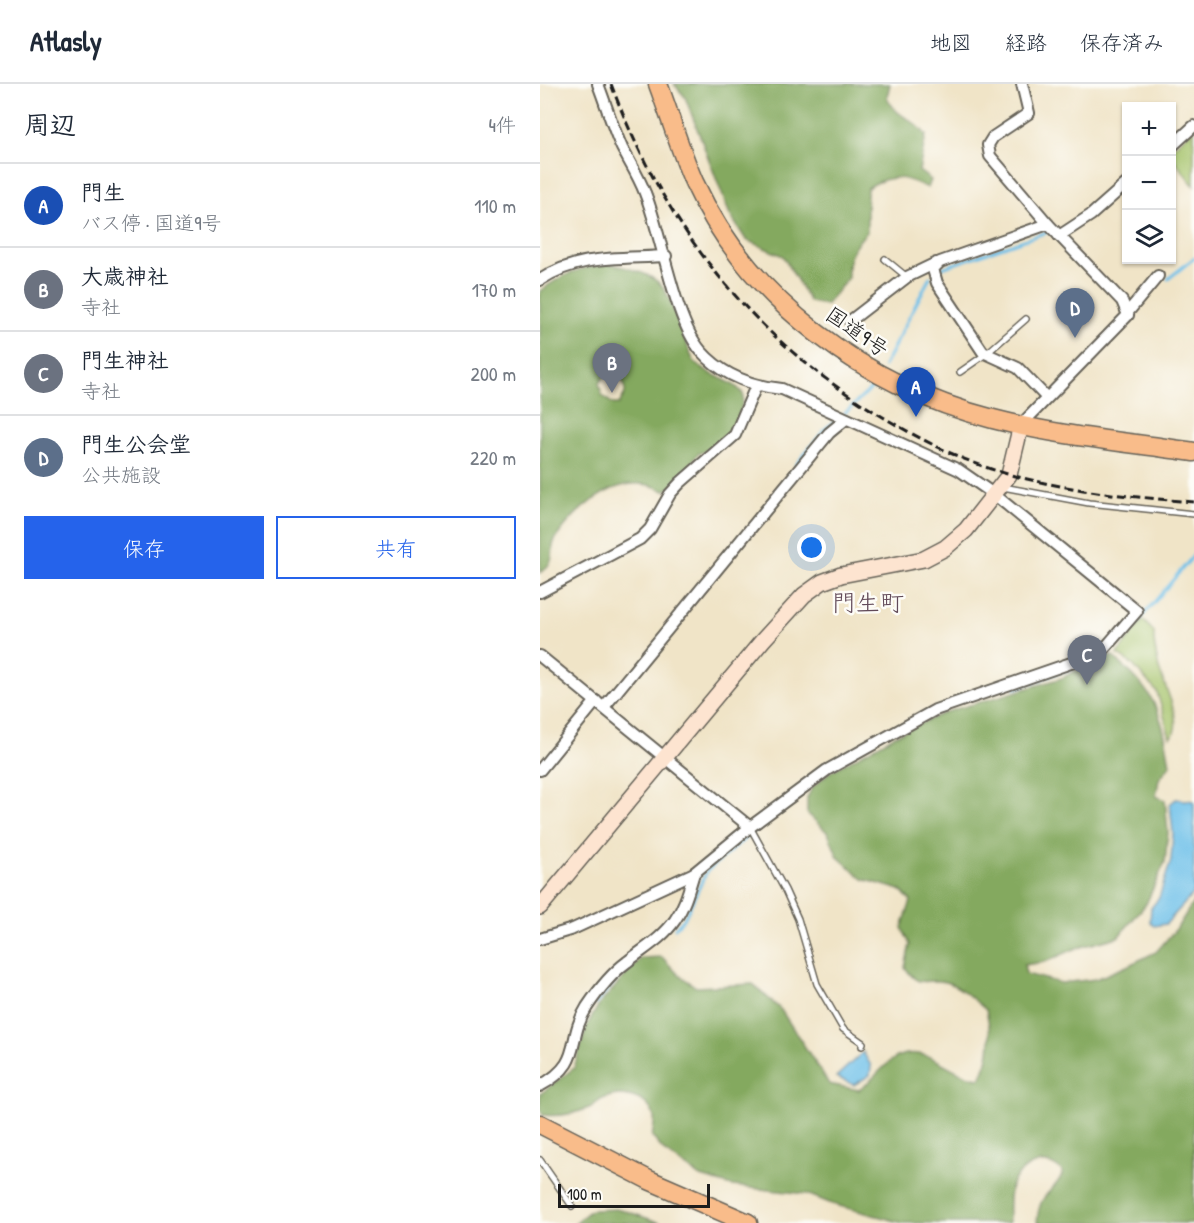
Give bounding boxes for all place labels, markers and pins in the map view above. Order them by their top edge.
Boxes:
pin: D [1056,288,1094,338]
pin: B [592,344,632,393]
pin: A [896,368,935,417]
pin: C [1068,636,1106,685]

